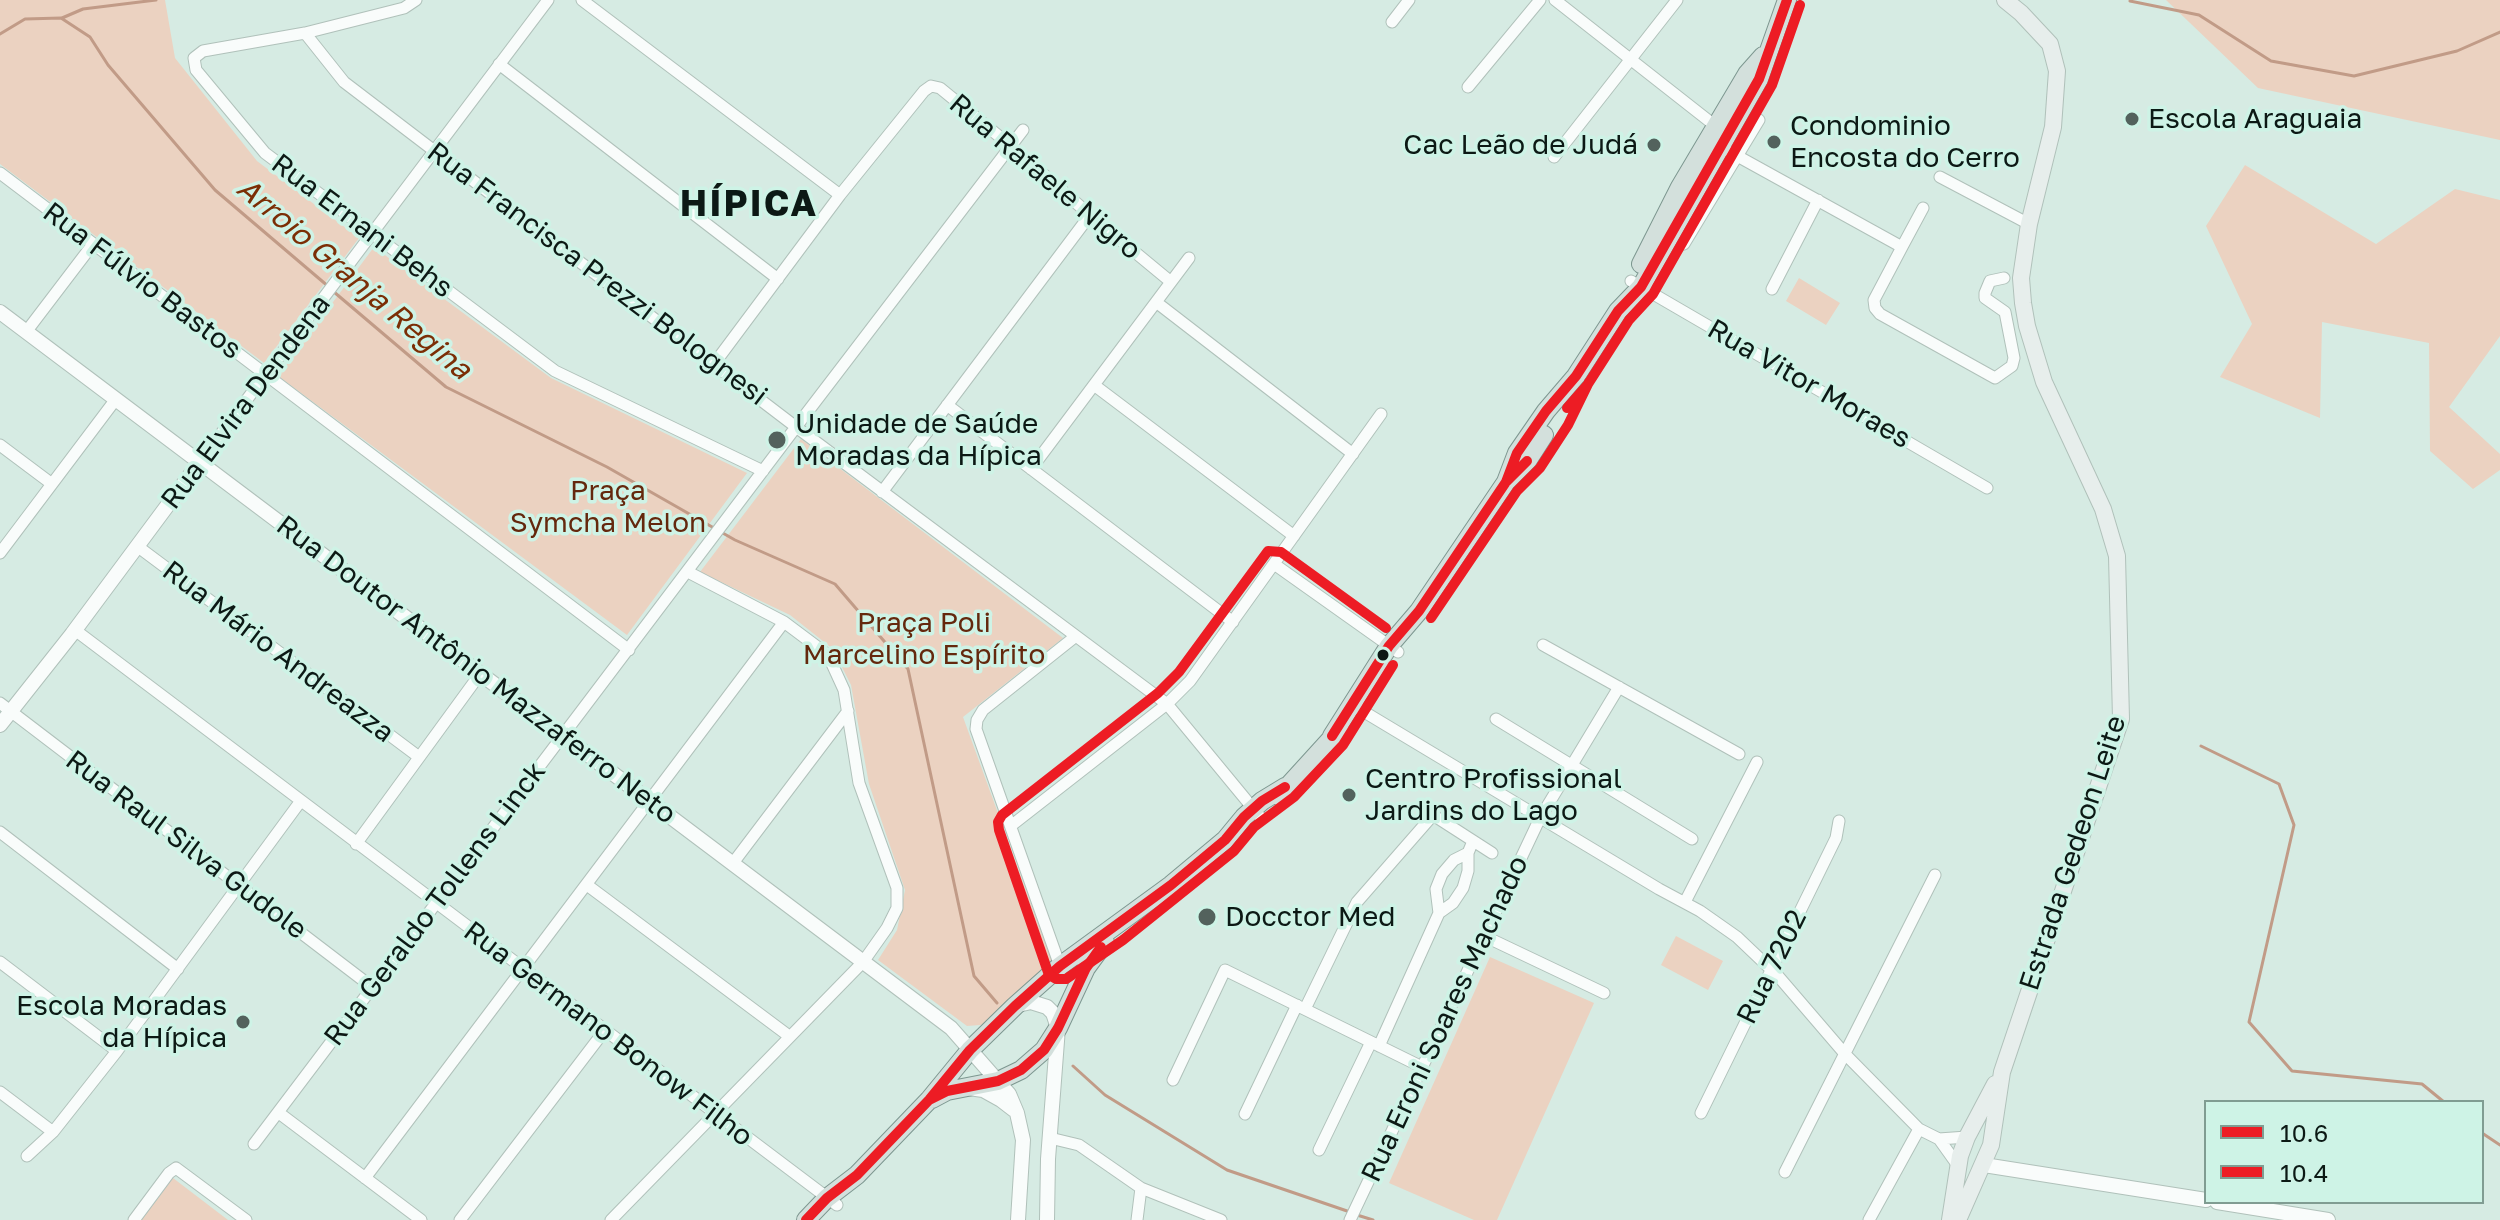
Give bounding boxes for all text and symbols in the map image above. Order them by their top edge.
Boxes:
street label: Rua Rafaele Nigro [942,87,1148,267]
place label: Escola Araguaia [2148,102,2362,136]
place label: Condominio Encosta do Cerro [1790,109,2020,175]
marker: Escola Araguaia [2123,110,2141,128]
place label: Cac Leão de Judá [1403,128,1638,162]
marker: Condominio Encosta do Cerro [1765,133,1783,151]
street label: Rua Francisca Prezzi Bolognesi [420,135,774,413]
marker: Cac Leão de Judá [1645,136,1663,154]
street label: Rua Ernani Behs [265,147,459,305]
water label: Arroio Granja Regina [230,171,478,387]
district label: HÍPICA [680,183,818,227]
street label: Rua Fúlvio Bastos [36,196,248,366]
street label: Rua Elvira Dendena [154,288,338,516]
street label: Rua Vitor Moraes [1702,312,1916,456]
place label: Unidade de Saúde Moradas da Hípica [795,407,1042,473]
marker: Unidade de Saúde Moradas da Hípica [766,429,788,451]
park label: Praça Symcha Melon [510,474,706,540]
street label: Rua Doutor Antônio Mazzaferro Neto [270,509,682,831]
street label: Rua Mário Andreazza [156,554,400,750]
park label: Praça Poli Marcelino Espírito [803,606,1045,672]
unlabelled marker [1375,647,1391,663]
street label: Estrada Gedeon Leite [2013,711,2133,995]
street label: Rua Raul Silva Gudole [59,743,313,947]
street label: Rua Geraldo Tollens Linck [317,755,553,1053]
place label: Centro Profissional Jardins do Lago [1365,762,1622,828]
marker: Centro Profissional Jardins do Lago [1340,786,1358,804]
street label: Rua Eroni Soares Machado [1355,851,1535,1187]
place label: Docctor Med [1225,900,1395,934]
street label: Rua 7202 [1730,904,1814,1030]
marker: Docctor Med [1196,906,1218,928]
street label: Rua Germano Bonow Filho [457,914,759,1154]
place label: Escola Moradas da Hípica [16,989,227,1055]
marker: Escola Moradas da Hípica [234,1013,252,1031]
legend [2204,1100,2484,1204]
text: 10.6 [2280,1118,2328,1147]
text: 10.4 [2280,1158,2328,1187]

